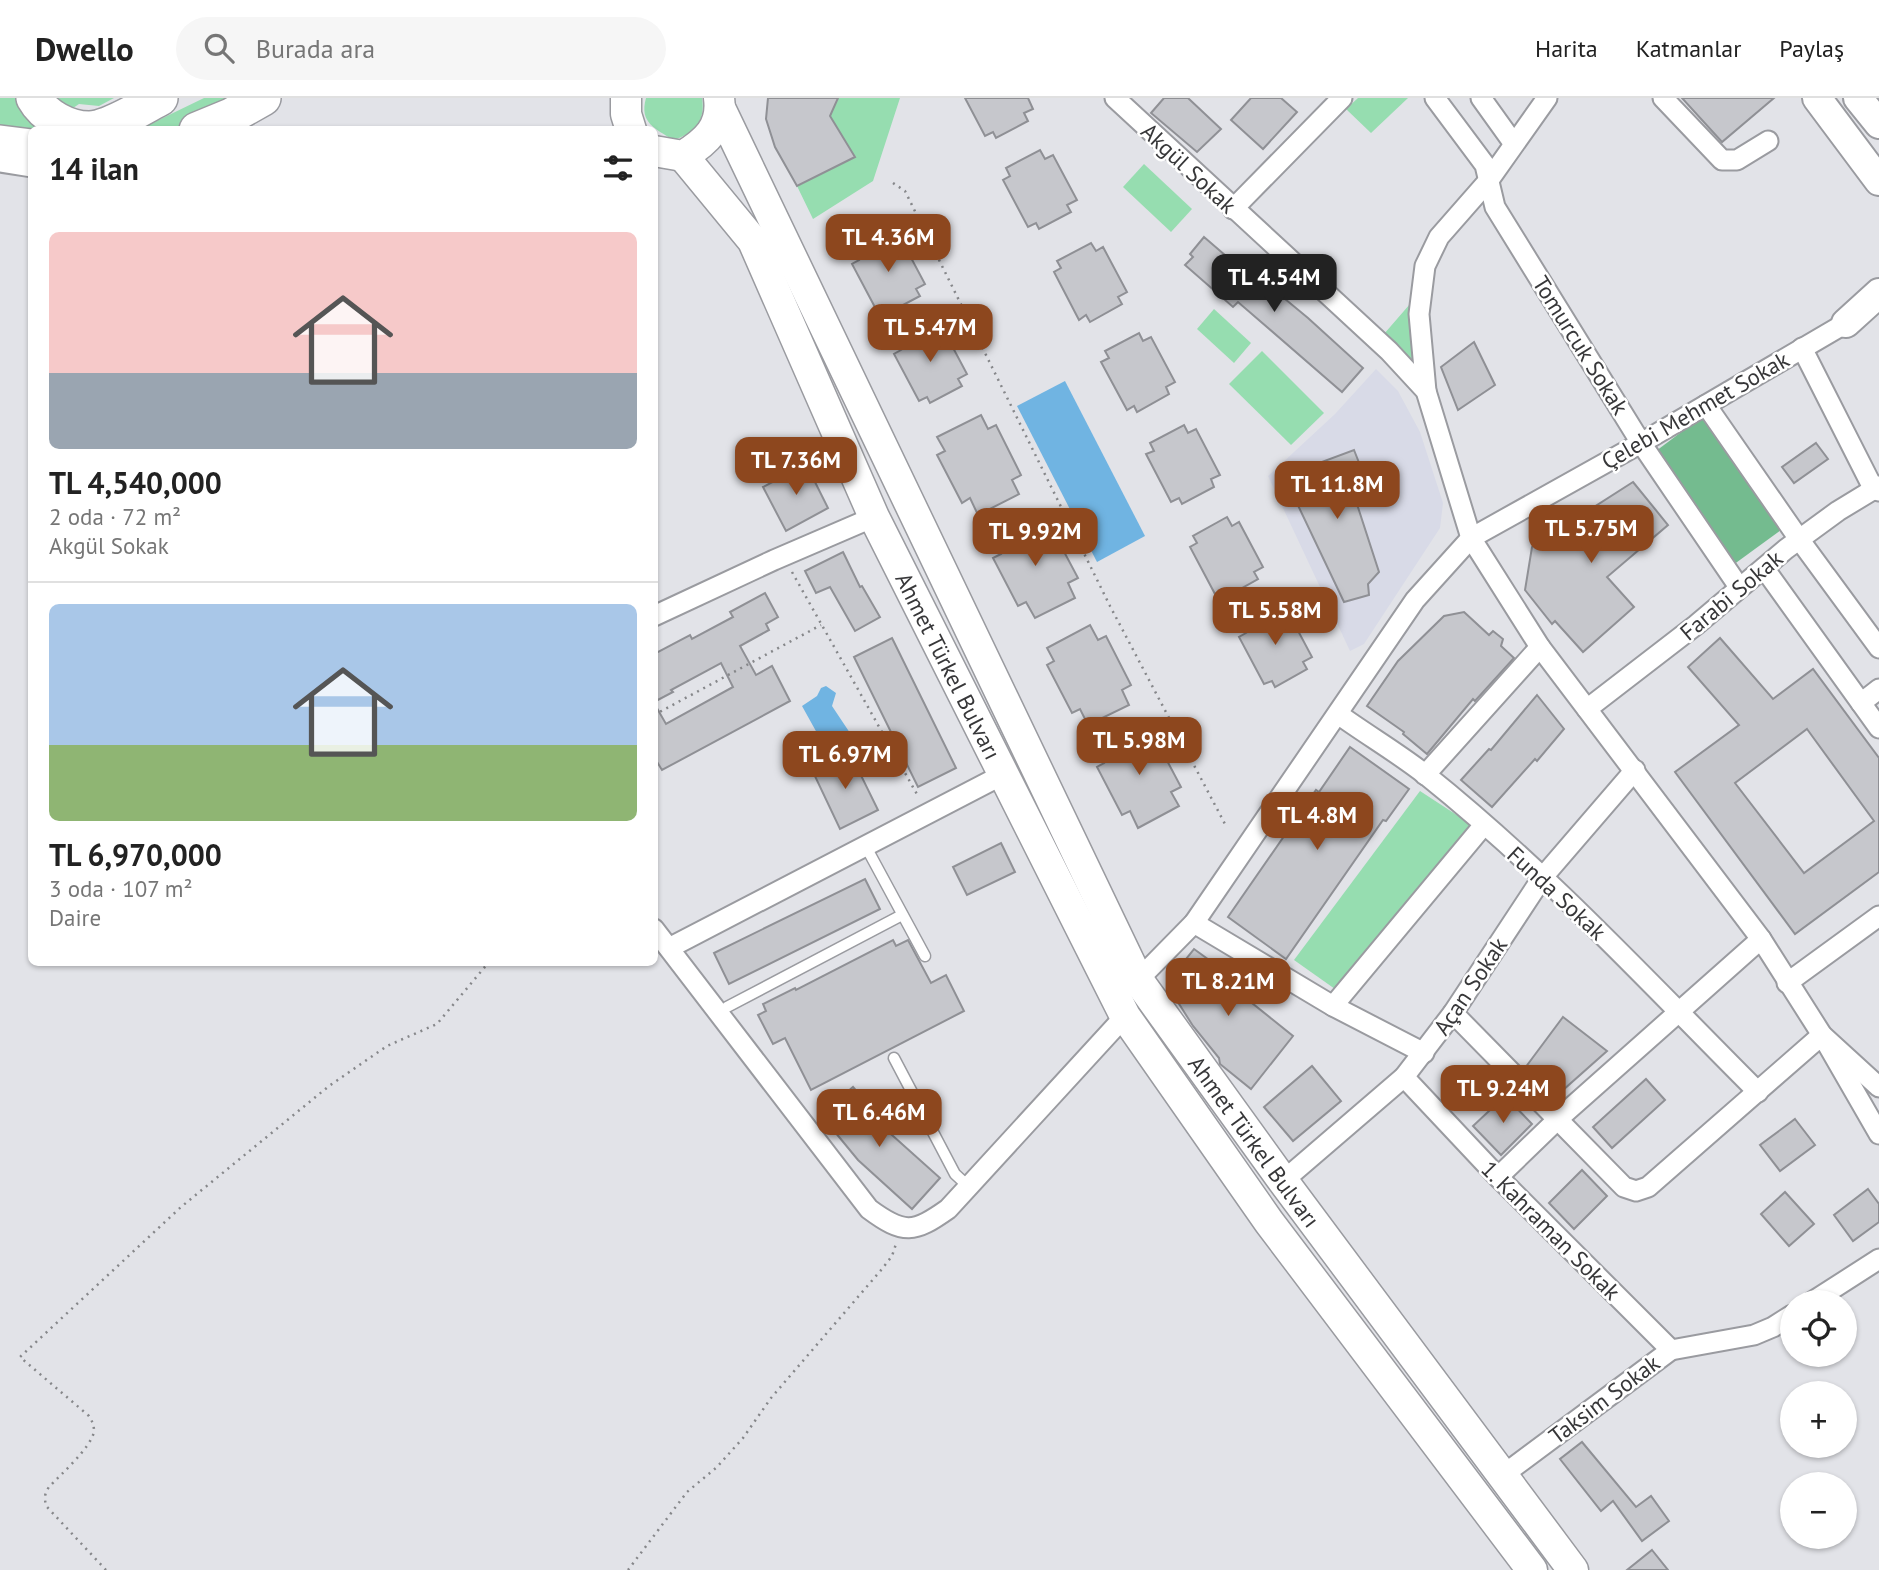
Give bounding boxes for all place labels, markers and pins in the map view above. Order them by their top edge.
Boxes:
pin: TL 4.36M [816,214,960,274]
pin: TL 4.54M [1202,254,1346,314]
pin: TL 5.47M [858,304,1002,364]
pin: TL 7.36M [724,438,868,497]
pin: TL 11.8M [1265,462,1409,521]
pin: TL 5.75M [1519,505,1663,565]
pin: TL 9.92M [963,508,1107,568]
pin: TL 5.58M [1203,588,1347,647]
pin: TL 5.98M [1067,718,1211,777]
pin: TL 6.97M [773,732,917,791]
pin: TL 4.8M [1252,792,1382,852]
pin: TL 8.21M [1156,958,1300,1018]
pin: TL 9.24M [1431,1066,1575,1125]
pin: TL 6.46M [807,1090,951,1149]

